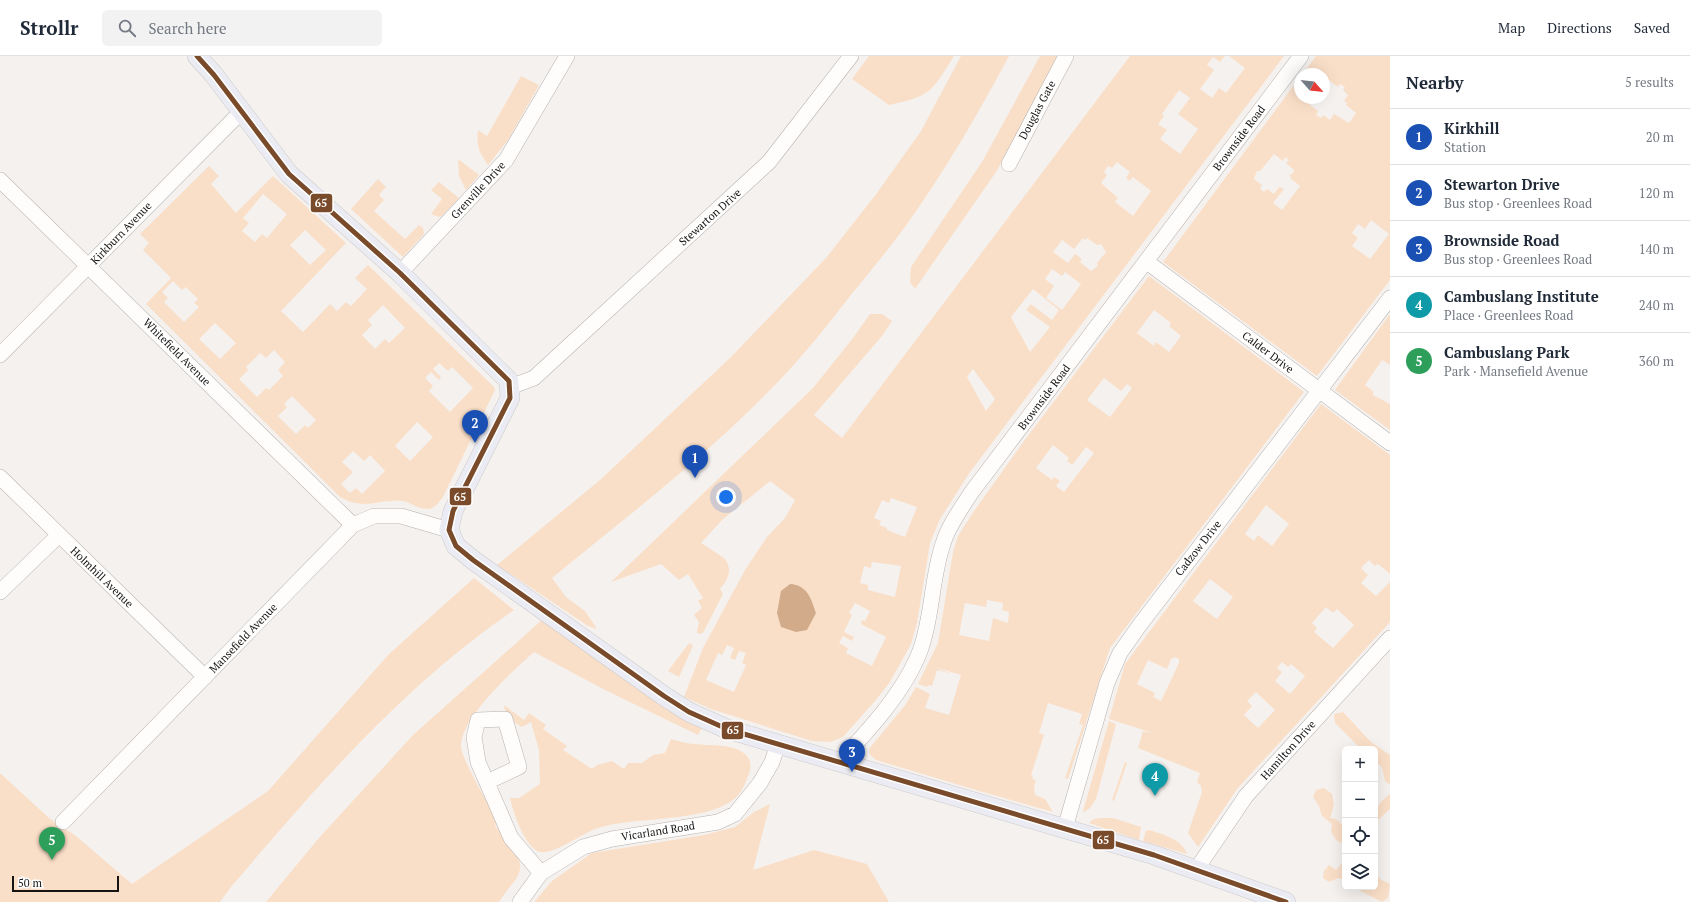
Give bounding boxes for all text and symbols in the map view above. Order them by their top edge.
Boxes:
search box [102,10,382,46]
text: Strollr [20,15,78,40]
icon: search [116,17,138,39]
text: Search here [148,18,226,38]
text: Map [1498,18,1525,37]
text: Directions [1547,18,1612,37]
text: Saved [1634,18,1670,37]
north arrow [1294,68,1330,104]
text: Nearby [1406,71,1464,94]
text: 5 results [1625,73,1674,91]
street label: Douglas Gate [1016,78,1059,142]
street label: Brownside Road [1210,102,1268,174]
text: Kirkhill [1444,118,1499,138]
text: 1 [1415,128,1423,146]
text: 20 m [1646,128,1674,146]
text: Station [1444,138,1486,156]
street label: Grenville Drive [448,158,509,222]
text: Stewarton Drive [1444,174,1560,194]
text: 2 [1415,184,1423,202]
text: 120 m [1639,184,1674,202]
street label: Stewarton Drive [676,185,744,249]
line badge: 65 [310,193,333,213]
text: Bus stop · Greenlees Road [1444,194,1592,212]
text: 65 [315,196,327,210]
street label: Kirkburn Avenue [88,198,155,267]
text: Brownside Road [1444,230,1560,250]
text: 3 [1415,240,1423,258]
text: 140 m [1639,240,1674,258]
text: Bus stop · Greenlees Road [1444,250,1592,268]
text: Cambuslang Institute [1444,286,1599,306]
text: 4 [1415,296,1423,314]
text: 240 m [1639,296,1674,314]
text: Place · Greenlees Road [1444,306,1574,324]
street label: Whitefield Avenue [140,315,214,389]
street label: Calder Drive [1240,328,1297,376]
text: Cambuslang Park [1444,342,1570,362]
text: 5 [1415,352,1423,370]
text: 360 m [1639,352,1674,370]
street label: Brownside Road [1015,361,1073,433]
text: Park · Mansefield Avenue [1444,362,1588,380]
pin: 2 [462,410,488,443]
pin: 1 [682,445,708,478]
line badge: 65 [449,487,472,506]
your location [716,487,736,507]
text: 65 [454,490,466,504]
street label: Cadzow Drive [1172,517,1224,579]
street label: Holmhill Avenue [68,544,137,611]
street label: Mansefield Avenue [206,600,280,676]
street label: Hamilton Drive [1258,717,1319,783]
line badge: 65 [721,721,744,740]
text: 65 [727,723,739,737]
pin: 3 [839,739,865,772]
map controls [1342,746,1378,890]
button: + [1342,746,1378,782]
pin: 4 [1142,763,1168,796]
button: − [1342,782,1378,818]
street label: Vicarland Road [620,818,696,844]
button: locate [1342,818,1378,854]
pin: 5 [39,827,65,860]
line badge: 65 [1092,830,1115,850]
text: 65 [1097,833,1109,847]
button: layers [1342,854,1378,890]
scale bar [12,874,119,893]
text: 50 m [18,876,42,890]

